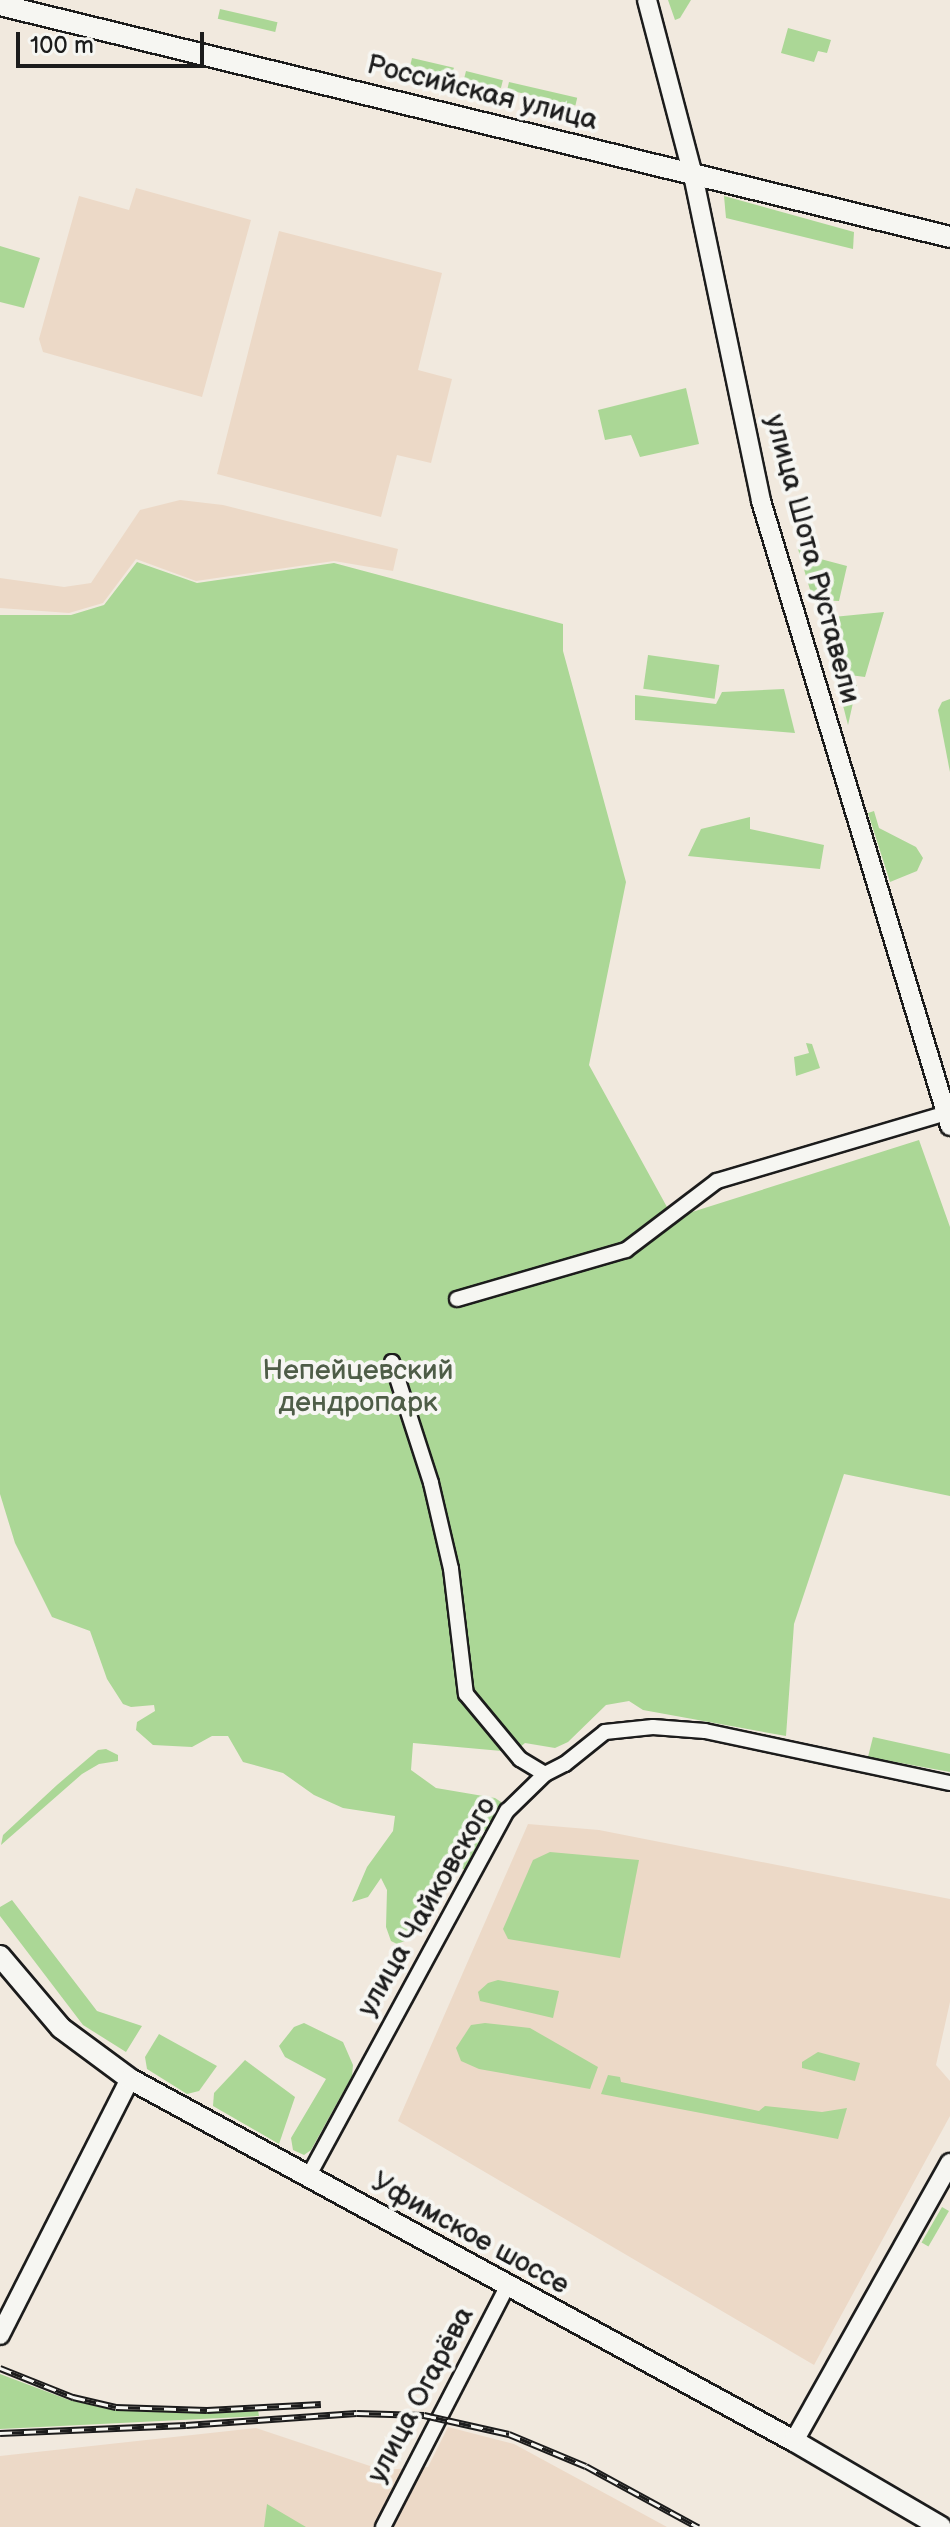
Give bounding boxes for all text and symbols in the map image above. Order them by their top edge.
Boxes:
scale bar [20,16,208,66]
text: 100 m [30,31,94,60]
street label: Российская улица [363,48,601,138]
street label: улица Шота Руставели [757,411,867,707]
park label: Непейцевский дендропарк [262,1354,454,1420]
street label: улица Чайковского [351,1791,503,2023]
street label: Уфимское шоссе [365,2166,575,2302]
street label: улица Огарёва [361,2301,481,2489]

